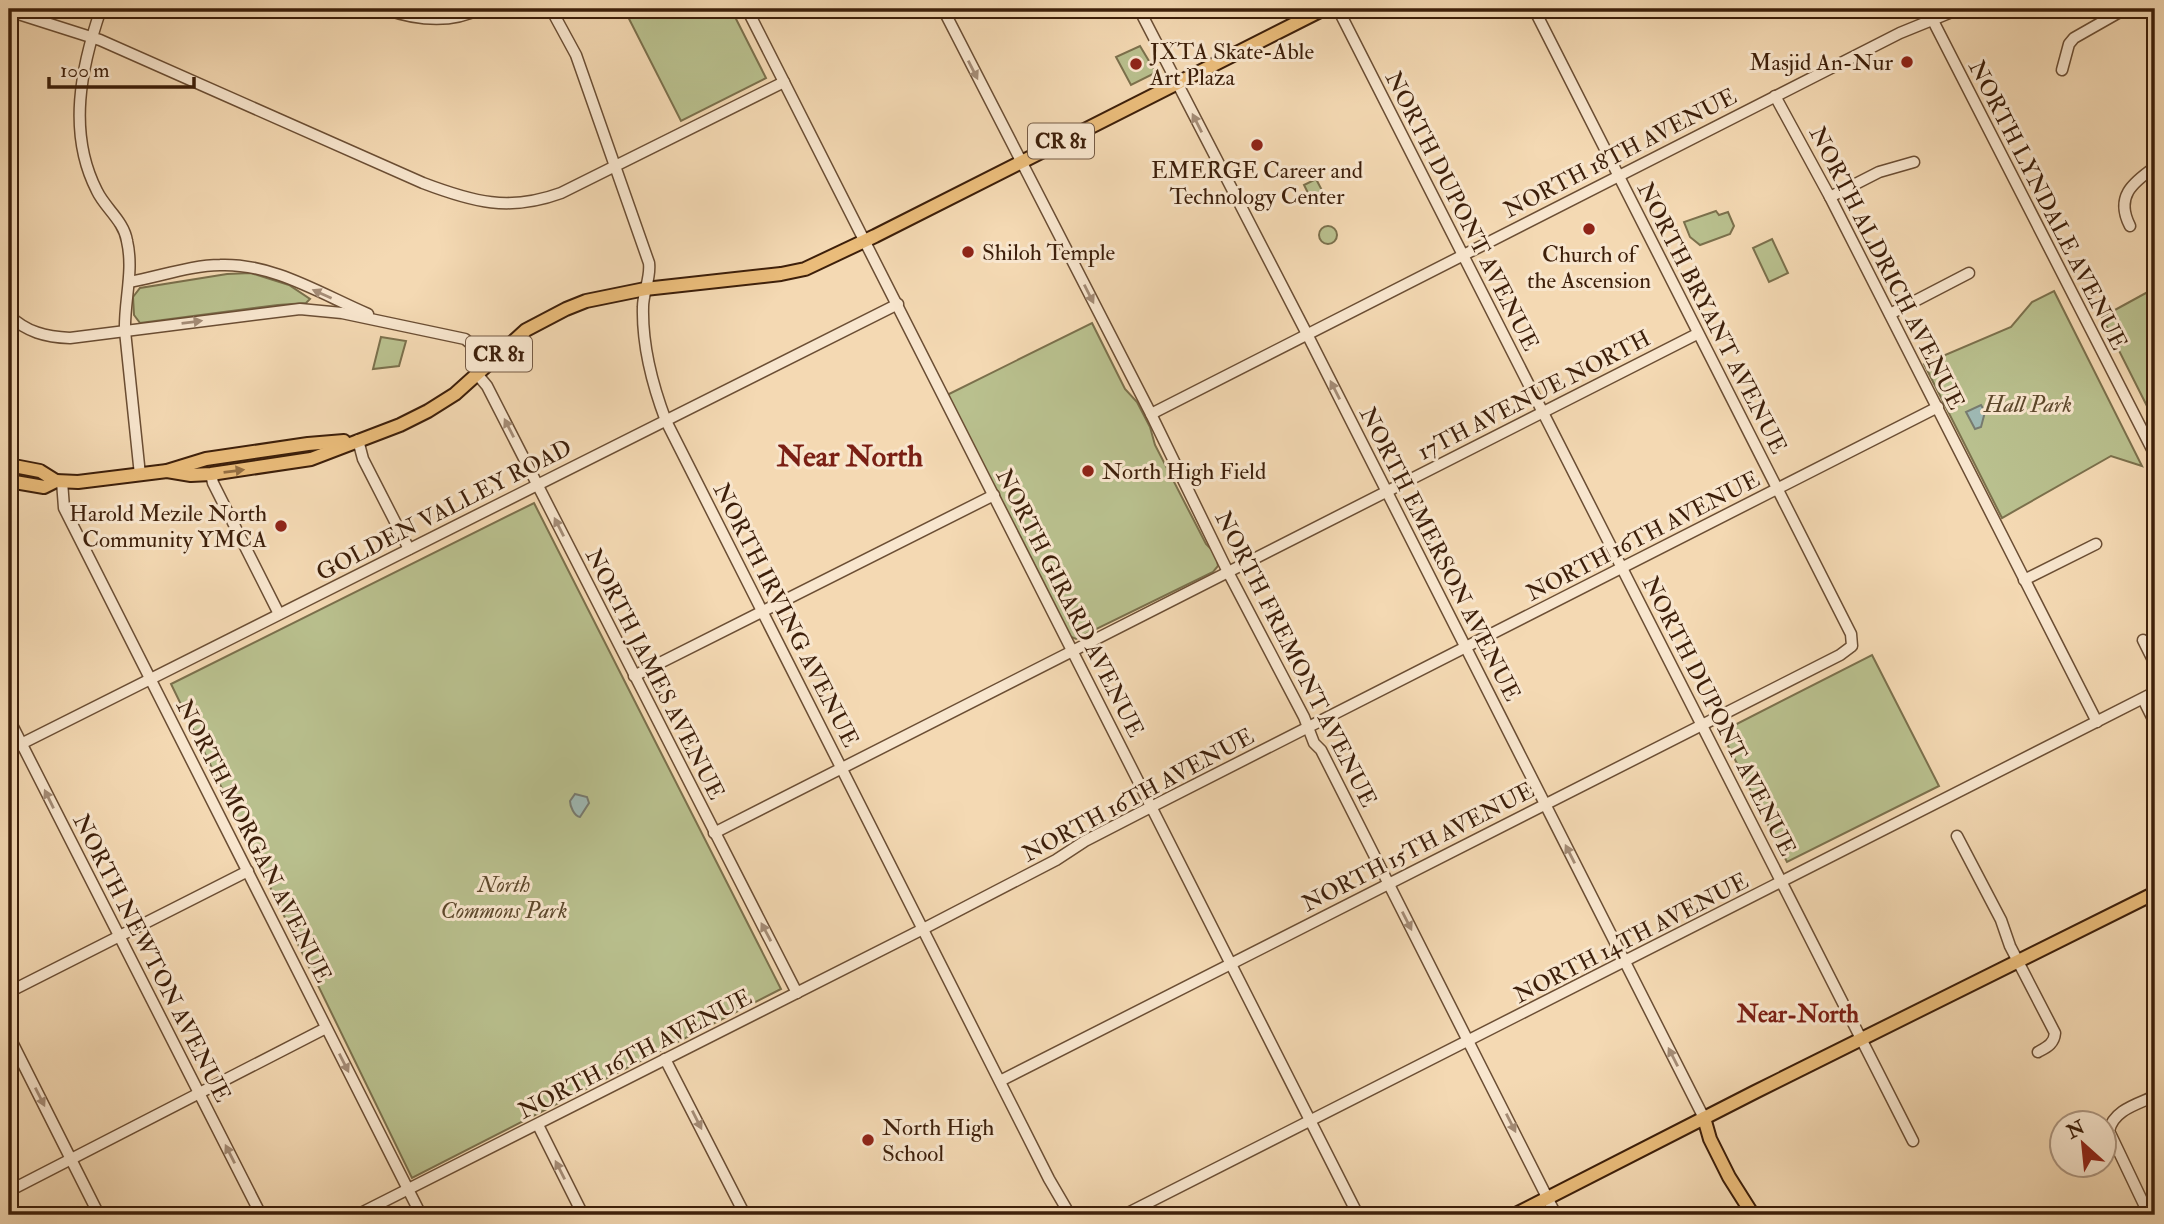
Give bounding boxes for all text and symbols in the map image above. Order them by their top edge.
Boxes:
place label: JXTA Skate-Able Art Plaza [1149,37,1314,92]
scale bar [49,46,194,90]
place label: Masjid An-Nur [1749,48,1893,77]
marker: Masjid An-Nur [1899,54,1915,70]
street label: NORTH LYNDALE AVENUE [1962,55,2134,355]
marker: JXTA Skate-Able Art Plaza [1128,56,1144,72]
text: 100 m [60,57,110,84]
one-way arrow [968,60,979,80]
street label: NORTH DUPONT AVENUE [1379,66,1545,356]
street label: NORTH 18TH AVENUE [1499,82,1741,224]
one-way arrow [1192,113,1203,133]
street label: NORTH ALDRICH AVENUE [1803,122,1971,414]
road number: CR 81 [1028,124,1094,158]
marker: EMERGE Career and Technology Center [1249,137,1265,153]
place label: EMERGE Career and Technology Center [1151,156,1363,211]
street label: NORTH BRYANT AVENUE [1631,177,1793,459]
marker: Church of the Ascension [1581,221,1597,237]
place label: Shiloh Temple [982,238,1115,268]
place label: Church of the Ascension [1527,240,1651,295]
marker: Shiloh Temple [960,244,976,260]
one-way arrow [1082,284,1094,304]
one-way arrow [312,288,332,300]
one-way arrow [182,317,204,328]
street label: 17TH AVENUE NORTH [1413,324,1655,466]
road number: CR 81 [466,336,532,372]
one-way arrow [1330,380,1341,400]
park label: Hall Park [1983,390,2072,419]
street label: NORTH EMERSON AVENUE [1353,402,1527,706]
one-way arrow [503,418,514,438]
street label: GOLDEN VALLEY ROAD [311,433,577,587]
district label: Near North [776,438,923,475]
place label: North High Field [1102,457,1266,486]
marker: North High Field [1080,463,1096,479]
street label: NORTH GIRARD AVENUE [990,464,1150,742]
street label: NORTH 16TH AVENUE [1521,464,1765,608]
one-way arrow [224,465,246,476]
street label: NORTH IRVING AVENUE [707,478,865,752]
place label: Harold Mezile North Community YMCA [69,499,267,554]
street label: NORTH FREMONT AVENUE [1209,506,1383,812]
one-way arrow [554,517,565,537]
marker: Harold Mezile North Community YMCA [273,518,289,534]
street label: NORTH JAMES AVENUE [579,543,731,805]
street label: NORTH DUPONT AVENUE [1636,571,1802,861]
street label: NORTH MORGAN AVENUE [170,695,338,987]
street label: NORTH 16TH AVENUE [1017,722,1259,868]
street label: NORTH 15TH AVENUE [1297,776,1539,918]
one-way arrow [43,789,55,809]
street label: NORTH NEWTON AVENUE [67,809,237,1107]
one-way arrow [1565,844,1576,864]
street label: NORTH 14TH AVENUE [1509,866,1753,1010]
park label: North Commons Park [441,870,567,925]
one-way arrow [1402,911,1413,931]
one-way arrow [760,923,772,942]
street label: NORTH 16TH AVENUE [513,982,757,1126]
district label: Near-North [1736,999,1859,1030]
one-way arrow [1668,1047,1679,1067]
one-way arrow [339,1053,350,1073]
one-way arrow [34,1087,45,1107]
north arrow [2048,1108,2118,1178]
one-way arrow [691,1110,702,1130]
place label: North High School [882,1113,994,1168]
one-way arrow [1505,1113,1516,1133]
text: N [2062,1115,2090,1145]
marker: North High School [860,1132,876,1148]
one-way arrow [224,1144,235,1164]
one-way arrow [555,1160,566,1180]

